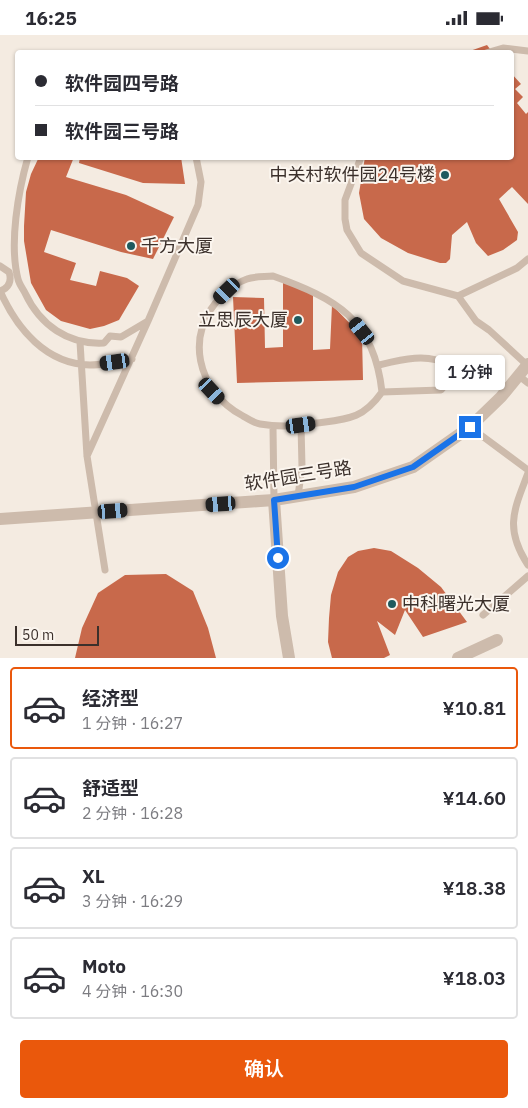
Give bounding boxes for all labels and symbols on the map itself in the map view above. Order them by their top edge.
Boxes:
place label: 中关村软件园24号楼 [269,163,435,186]
marker: 中关村软件园24号楼 [439,169,451,181]
place label: 千方大厦 [141,234,213,257]
marker: 千方大厦 [125,240,137,252]
car [210,275,243,307]
place label: 立思辰大厦 [198,308,288,331]
marker: 立思辰大厦 [292,314,304,326]
car [346,315,377,347]
car [99,352,130,372]
callout: 1 分钟 [435,355,505,389]
car [196,375,227,407]
car [285,415,316,435]
route end [459,416,481,438]
street label: 软件园三号路 [243,456,353,495]
car [205,495,236,513]
car [97,502,128,520]
route start [267,547,289,569]
place label: 中科曙光大厦 [402,592,510,615]
marker: 中科曙光大厦 [386,598,398,610]
scale bar [15,623,99,646]

